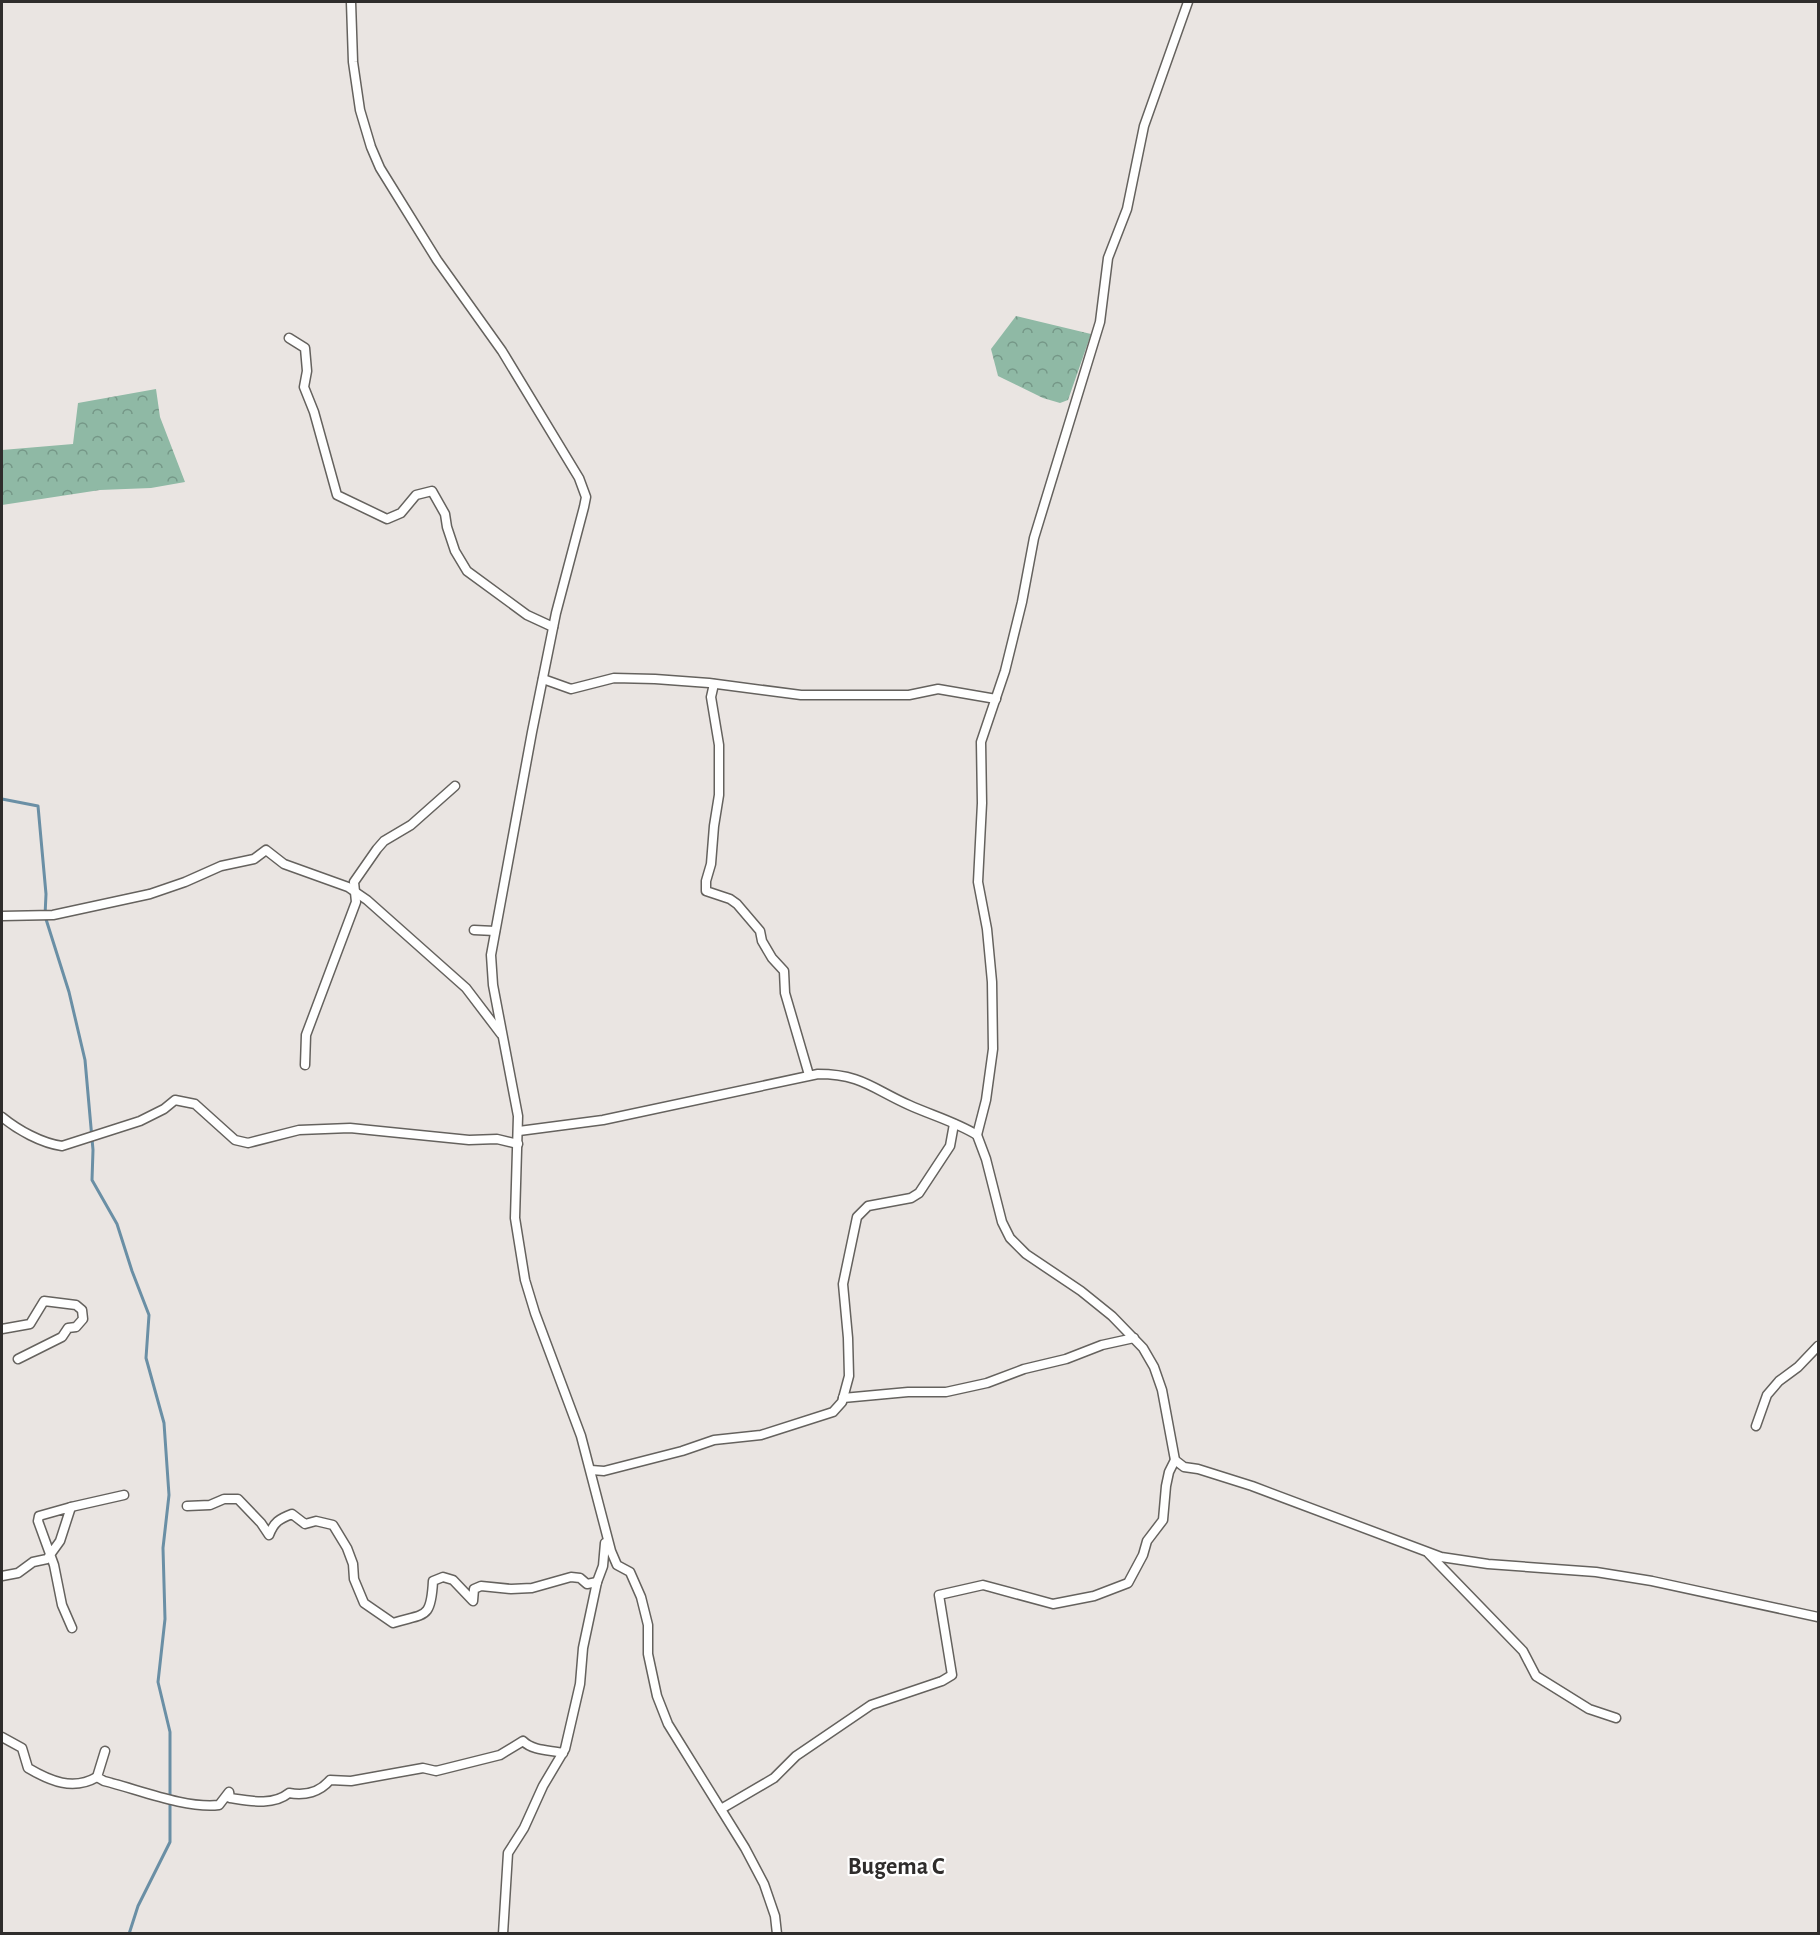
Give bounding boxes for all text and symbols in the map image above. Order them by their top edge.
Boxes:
district label: Bugema C [848,1855,945,1879]

